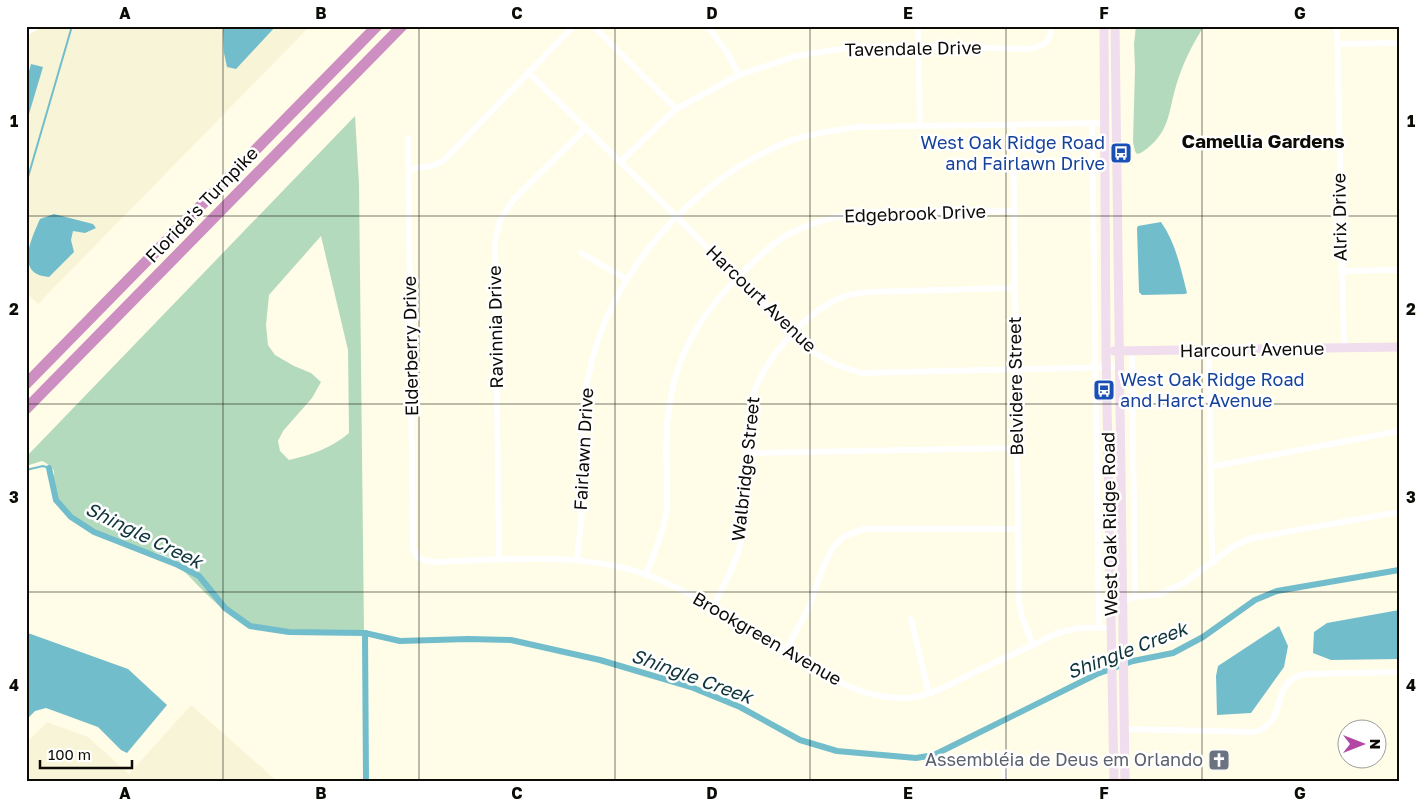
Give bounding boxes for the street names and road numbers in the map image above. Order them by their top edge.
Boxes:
street label: Tavendale Drive [844,36,982,60]
street label: Florida's Turnpike [140,142,262,267]
street label: Alrix Drive [1327,173,1351,261]
street label: Edgebrook Drive [844,200,986,226]
street label: Harcourt Avenue [702,240,821,356]
street label: Ravinnia Drive [483,265,507,389]
street label: Elderberry Drive [398,276,422,416]
street label: Belvidere Street [1003,316,1027,456]
street label: Harcourt Avenue [1179,337,1325,361]
street label: Fairlawn Drive [569,387,597,511]
street label: Walbridge Street [726,395,764,543]
street label: West Oak Ridge Road [1096,432,1122,617]
street label: Brookgreen Avenue [689,587,846,690]

